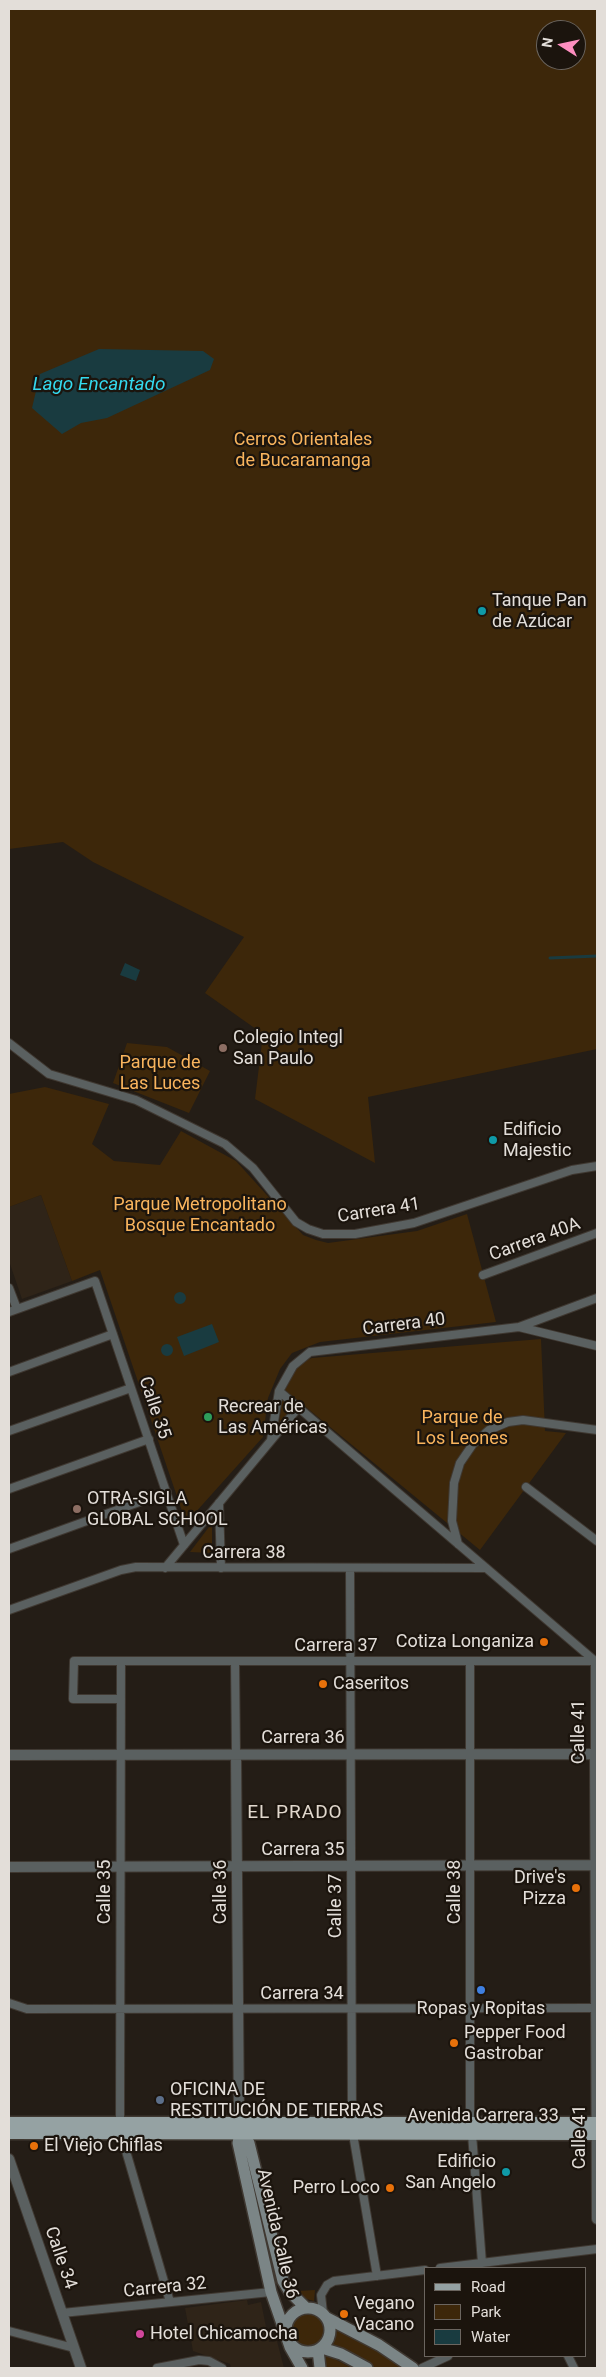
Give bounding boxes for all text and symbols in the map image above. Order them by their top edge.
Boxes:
north arrow [536,20,586,70]
text: N [538,36,556,49]
water label: Lago Encantado [33,374,165,396]
park label: Cerros Orientales de Bucaramanga [234,429,372,472]
place label: Tanque Pan de Azúcar [492,590,587,632]
marker: Tanque Pan de Azúcar [476,605,488,617]
place label: Colegio Integl San Paulo [233,1027,343,1070]
marker: Colegio Integl San Paulo [217,1042,229,1054]
park label: Parque de Las Luces [120,1052,200,1094]
place label: Edificio Majestic [503,1119,571,1162]
marker: Edificio Majestic [487,1134,499,1146]
park label: Parque Metropolitano Bosque Encantado [113,1194,287,1236]
street label: Carrera 41 [336,1194,422,1228]
street label: Carrera 40A [487,1214,583,1266]
street label: Carrera 40 [361,1309,447,1341]
street label: Calle 35 [133,1374,175,1442]
place label: Recrear de Las Américas [218,1396,327,1438]
park label: Parque de Los Leones [416,1407,508,1450]
marker: Recrear de Las Américas [202,1411,214,1423]
place label: OTRA-SIGLA GLOBAL SCHOOL [87,1488,228,1530]
marker: OTRA-SIGLA GLOBAL SCHOOL [71,1503,83,1515]
street label: Carrera 38 [202,1542,286,1564]
place label: Cotiza Longaniza [396,1631,534,1653]
street label: Carrera 37 [294,1635,378,1657]
marker: Cotiza Longaniza [538,1636,550,1648]
place label: Caseritos [333,1673,409,1695]
marker: Caseritos [317,1678,329,1690]
street label: Calle 41 [568,1700,590,1764]
street label: Carrera 36 [261,1727,345,1749]
district label: EL PRADO [246,1802,344,1824]
street label: Carrera 35 [261,1839,345,1861]
street label: Calle 35 [94,1860,116,1924]
street label: Calle 36 [210,1860,232,1924]
street label: Calle 38 [444,1860,466,1924]
place label: Drive's Pizza [514,1867,566,1910]
street label: Calle 37 [325,1874,347,1938]
marker: Drive's Pizza [570,1882,582,1894]
street label: Carrera 34 [260,1983,344,2005]
marker: Ropas y Ropitas [475,1984,487,1996]
place label: Ropas y Ropitas [417,1998,545,2020]
place label: Pepper Food Gastrobar [464,2022,566,2064]
marker: Pepper Food Gastrobar [448,2037,460,2049]
place label: OFICINA DE RESTITUCIÓN DE TIERRAS [170,2079,383,2122]
marker: OFICINA DE RESTITUCIÓN DE TIERRAS [154,2094,166,2106]
street label: Avenida Carrera 33 [407,2105,559,2127]
street label: Calle 41 [569,2105,591,2169]
place label: El Viejo Chiflas [44,2135,163,2157]
marker: El Viejo Chiflas [28,2140,40,2152]
place label: Edificio San Angelo [405,2151,496,2194]
marker: Edificio San Angelo [500,2166,512,2178]
street label: Avenida Calle 36 [252,2167,302,2301]
place label: Perro Loco [293,2177,380,2199]
marker: Perro Loco [384,2182,396,2194]
street label: Calle 34 [39,2224,81,2292]
legend [424,2267,586,2357]
street label: Carrera 32 [122,2273,208,2303]
text: Road [471,2278,505,2296]
place label: Vegano Vacano [354,2293,415,2336]
text: Park [471,2303,501,2321]
marker: Vegano Vacano [338,2308,350,2320]
place label: Hotel Chicamocha [150,2323,298,2345]
marker: Hotel Chicamocha [134,2328,146,2340]
text: Water [471,2328,510,2346]

